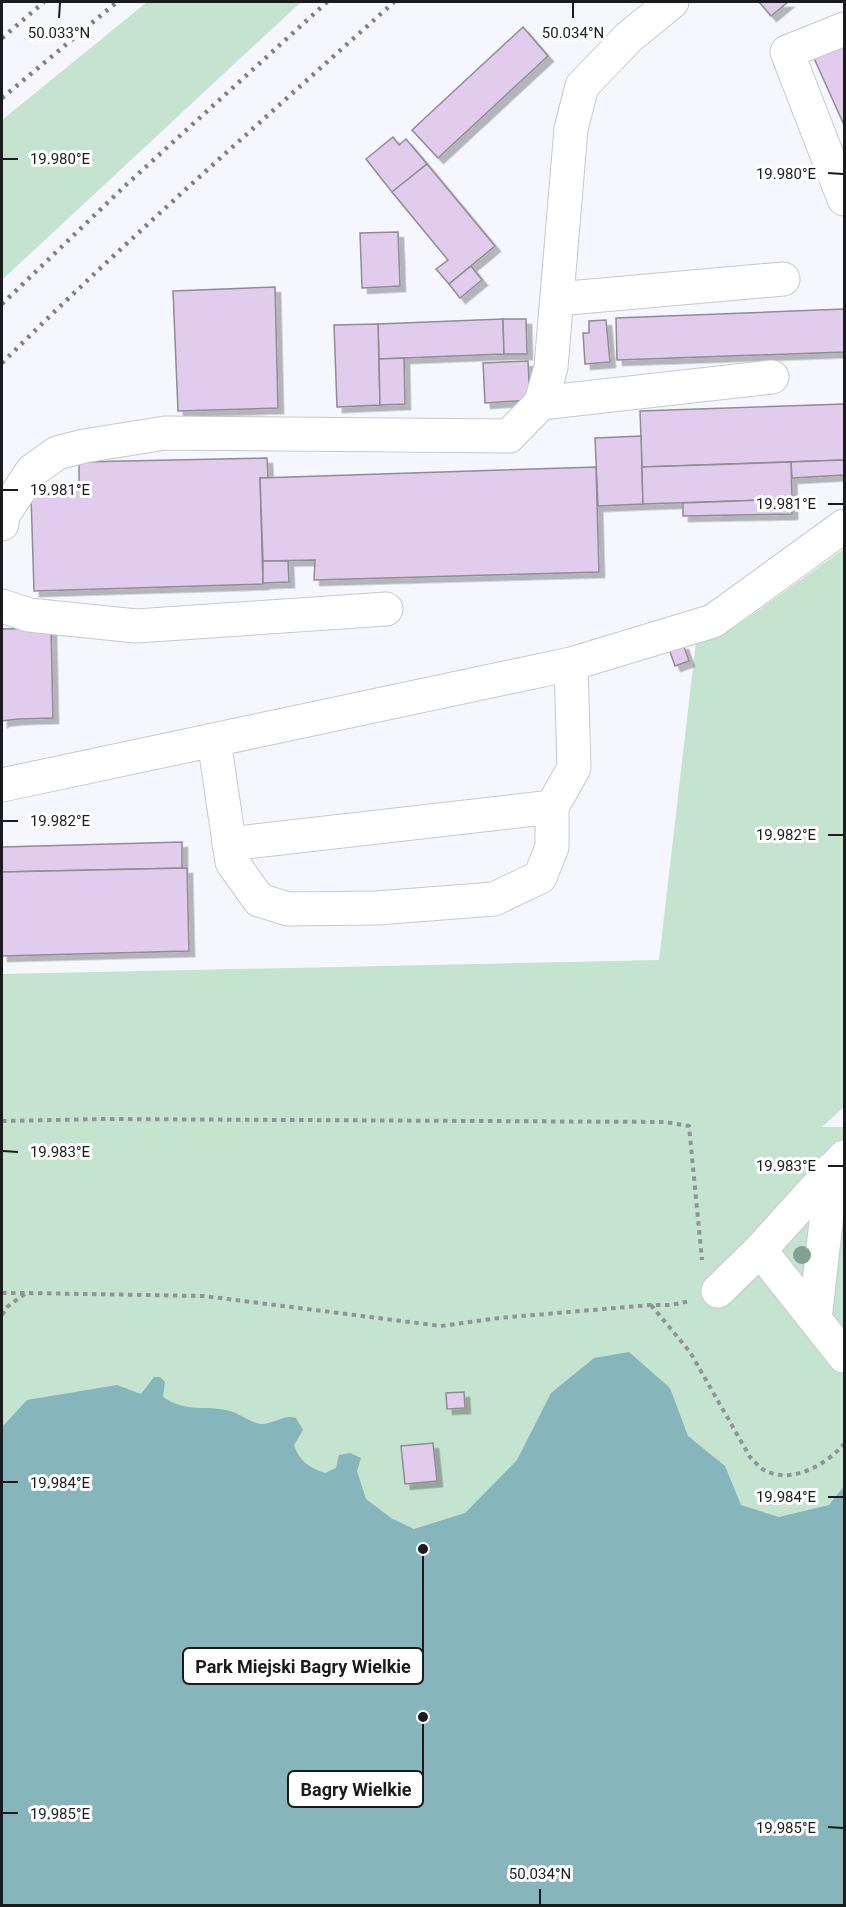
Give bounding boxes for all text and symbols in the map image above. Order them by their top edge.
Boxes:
text: 50.033°N [28,24,90,42]
text: 50.034°N [542,24,604,42]
text: 19.980°E [30,150,91,168]
text: 19.980°E [756,165,817,183]
text: 19.981°E [30,481,91,499]
text: 19.981°E [756,495,817,513]
text: 19.982°E [30,812,91,830]
text: 19.982°E [756,826,817,844]
text: 19.983°E [30,1143,91,1161]
text: 19.983°E [756,1157,817,1175]
text: 19.984°E [30,1474,91,1492]
text: 19.984°E [756,1488,817,1506]
callout: Park Miejski Bagry Wielkie [183,1648,423,1684]
text: Park Miejski Bagry Wielkie [195,1656,411,1677]
callout: Bagry Wielkie [288,1771,423,1807]
text: Bagry Wielkie [301,1779,412,1800]
text: 19.985°E [30,1805,91,1823]
text: 19.985°E [756,1819,817,1837]
text: 50.034°N [509,1865,571,1883]

